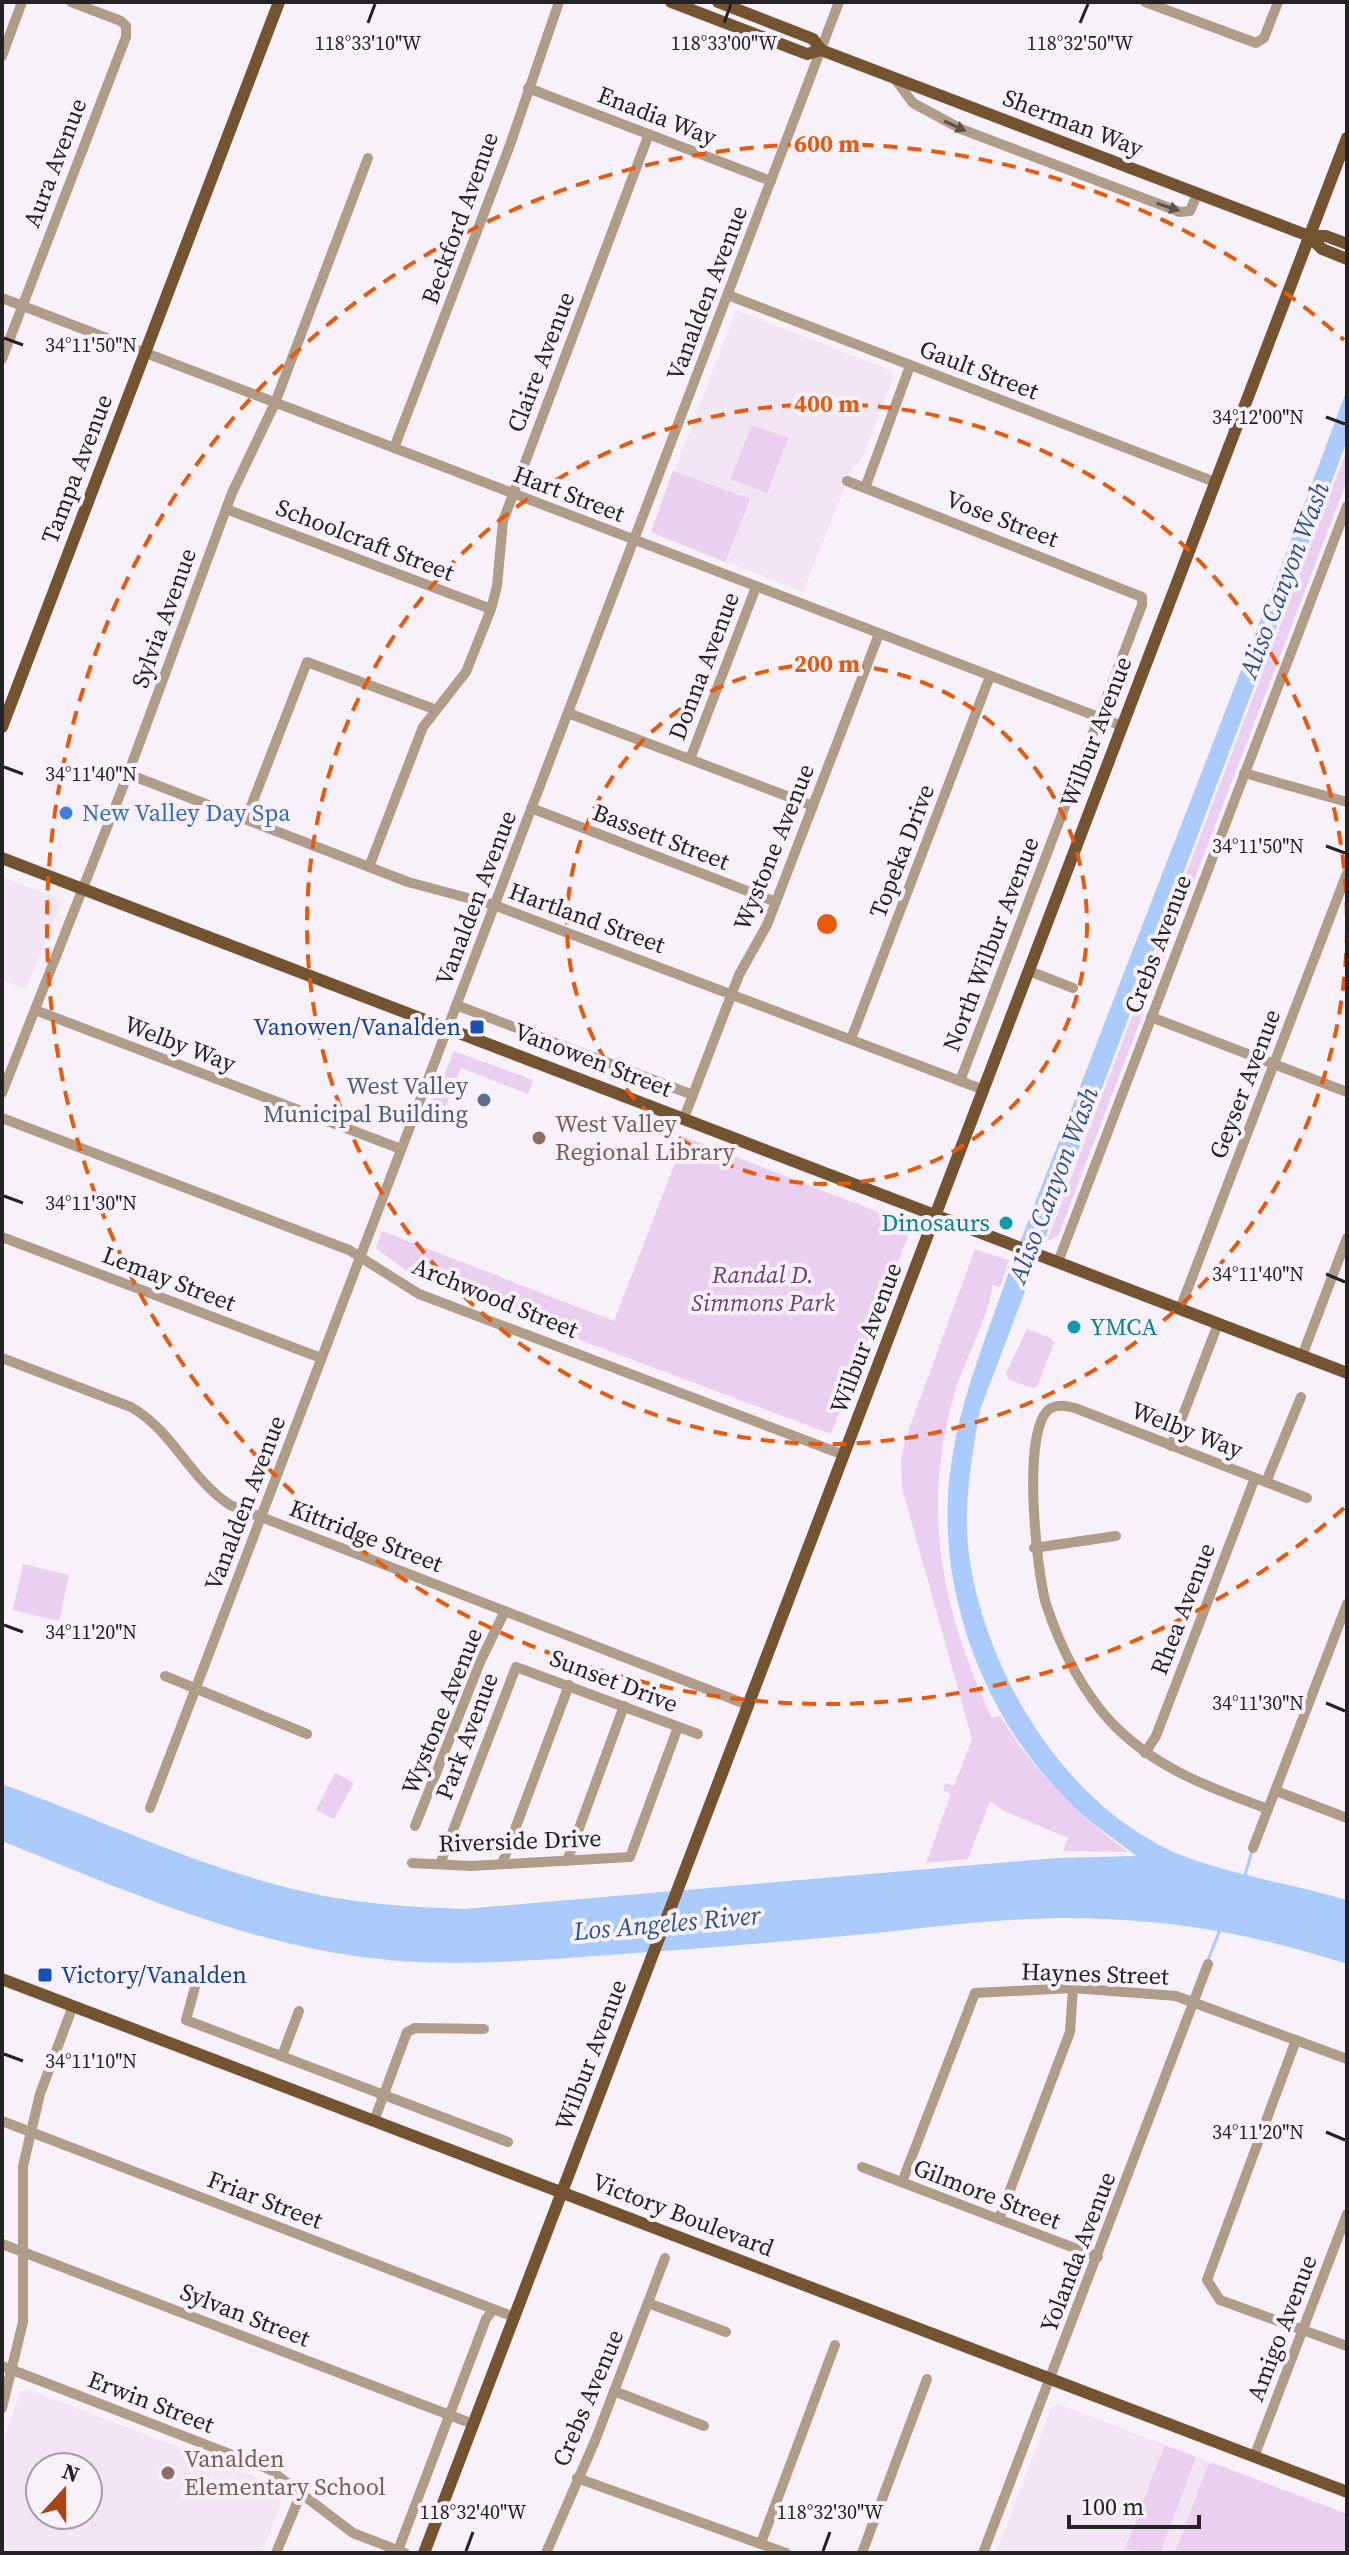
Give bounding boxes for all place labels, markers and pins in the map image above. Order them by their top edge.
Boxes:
place label: New Valley Day Spa [82,796,291,829]
marker: New Valley Day Spa [57,804,75,822]
centre of rings [813,910,841,938]
place label: Vanowen/Vanalden [253,1010,461,1043]
marker: Vanowen/Vanalden [468,1018,486,1036]
place label: West Valley Municipal Building [263,1069,469,1130]
marker: West Valley Municipal Building [475,1091,493,1109]
place label: West Valley Regional Library [555,1107,736,1168]
marker: West Valley Regional Library [530,1129,548,1147]
place label: Dinosaurs [881,1206,990,1239]
marker: Dinosaurs [997,1214,1015,1232]
place label: YMCA [1090,1310,1157,1343]
marker: YMCA [1065,1318,1083,1336]
place label: Victory/Vanalden [61,1958,247,1991]
marker: Victory/Vanalden [36,1966,54,1984]
place label: Vanalden Elementary School [184,2442,386,2503]
marker: Vanalden Elementary School [159,2464,177,2482]

